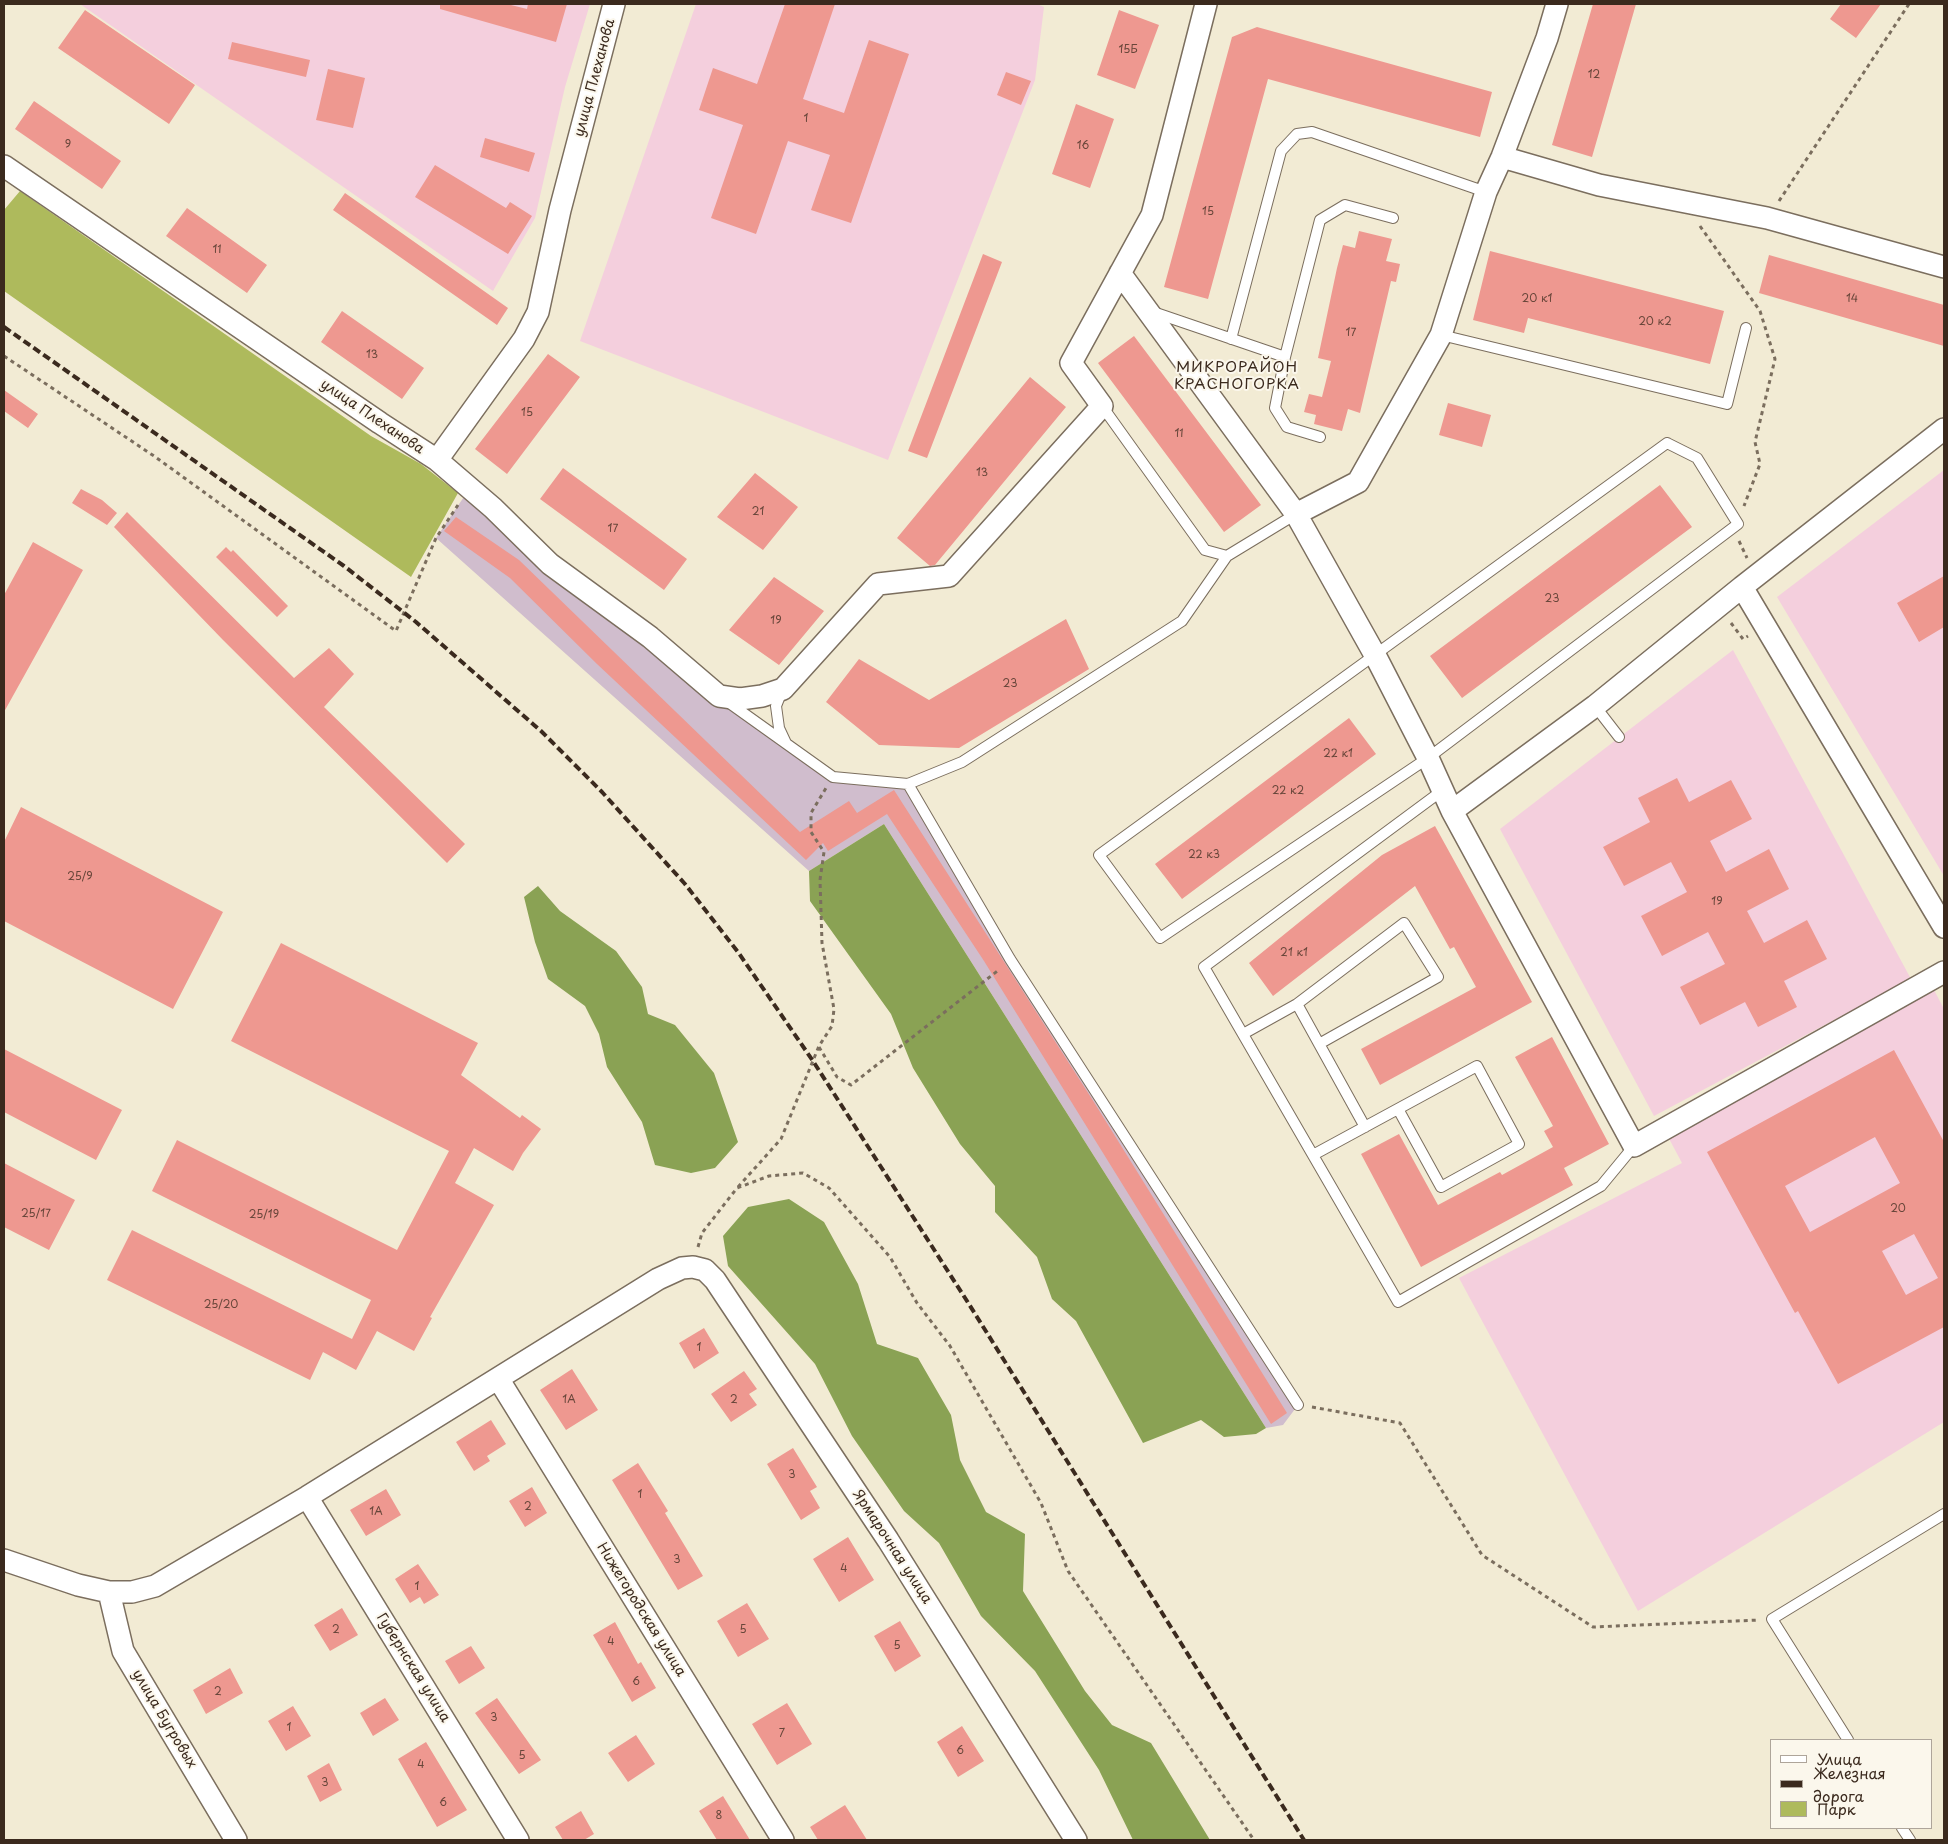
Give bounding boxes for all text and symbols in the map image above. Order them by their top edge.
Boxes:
street label: улица Плеханова [571,17,619,139]
house number: 15Б [1118,43,1138,57]
house number: 12 [1588,68,1600,82]
house number: 1 [804,112,808,126]
house number: 9 [65,138,71,152]
house number: 16 [1077,139,1089,153]
house number: 15 [1202,205,1214,219]
house number: 11 [212,243,222,257]
house number: 20 к1 [1522,292,1552,306]
house number: 14 [1846,292,1858,306]
house number: 20 к2 [1638,315,1672,329]
house number: 17 [1346,326,1356,340]
house number: 13 [366,348,378,362]
district label: МИКРОРАЙОН КРАСНОГОРКА [1173,359,1301,394]
street label: улица Плеханова [317,376,427,458]
house number: 15 [521,406,533,420]
house number: 11 [1174,427,1184,441]
house number: 13 [976,466,988,480]
house number: 21 [752,505,764,519]
house number: 17 [608,522,618,536]
house number: 23 [1545,592,1559,606]
house number: 19 [770,614,782,628]
house number: 23 [1003,677,1017,691]
house number: 22 к1 [1323,747,1353,761]
house number: 22 к2 [1272,784,1304,798]
house number: 22 к3 [1188,848,1220,862]
house number: 25/9 [67,870,93,884]
house number: 19 [1711,895,1723,909]
house number: 21 к1 [1280,946,1308,960]
house number: 20 [1890,1202,1906,1216]
house number: 25/17 [21,1207,51,1221]
house number: 25/19 [249,1208,279,1222]
house number: 25/20 [204,1298,238,1312]
house number: 1 [697,1341,701,1355]
house number: 1А [562,1393,576,1407]
house number: 2 [730,1393,738,1407]
house number: 3 [788,1468,796,1482]
street label: Ярмарочная улица [849,1487,935,1607]
house number: 1 [638,1488,642,1502]
house number: 2 [524,1500,532,1514]
house number: 1А [369,1505,383,1519]
street label: Нижегородская улица [593,1540,689,1680]
house number: 3 [673,1553,681,1567]
house number: 4 [840,1562,848,1576]
house number: 1 [415,1580,419,1594]
street label: Губернская улица [373,1610,453,1726]
house number: 2 [332,1623,340,1637]
house number: 5 [739,1623,747,1637]
house number: 4 [607,1635,615,1649]
house number: 5 [893,1639,901,1653]
street label: улица Бугровых [128,1667,200,1771]
house number: 6 [632,1675,640,1689]
house number: 2 [214,1685,222,1699]
house number: 3 [490,1711,498,1725]
house number: 1 [287,1721,291,1735]
house number: 7 [779,1727,785,1741]
legend [1770,1739,1933,1829]
house number: 6 [956,1744,964,1758]
text: Улица [1817,1747,1862,1770]
house number: 5 [518,1749,526,1763]
house number: 4 [417,1758,425,1772]
text: Железная дорога [1813,1761,1886,1807]
house number: 3 [321,1776,329,1790]
house number: 6 [439,1796,447,1810]
text: Парк [1817,1797,1856,1820]
house number: 8 [716,1809,722,1823]

